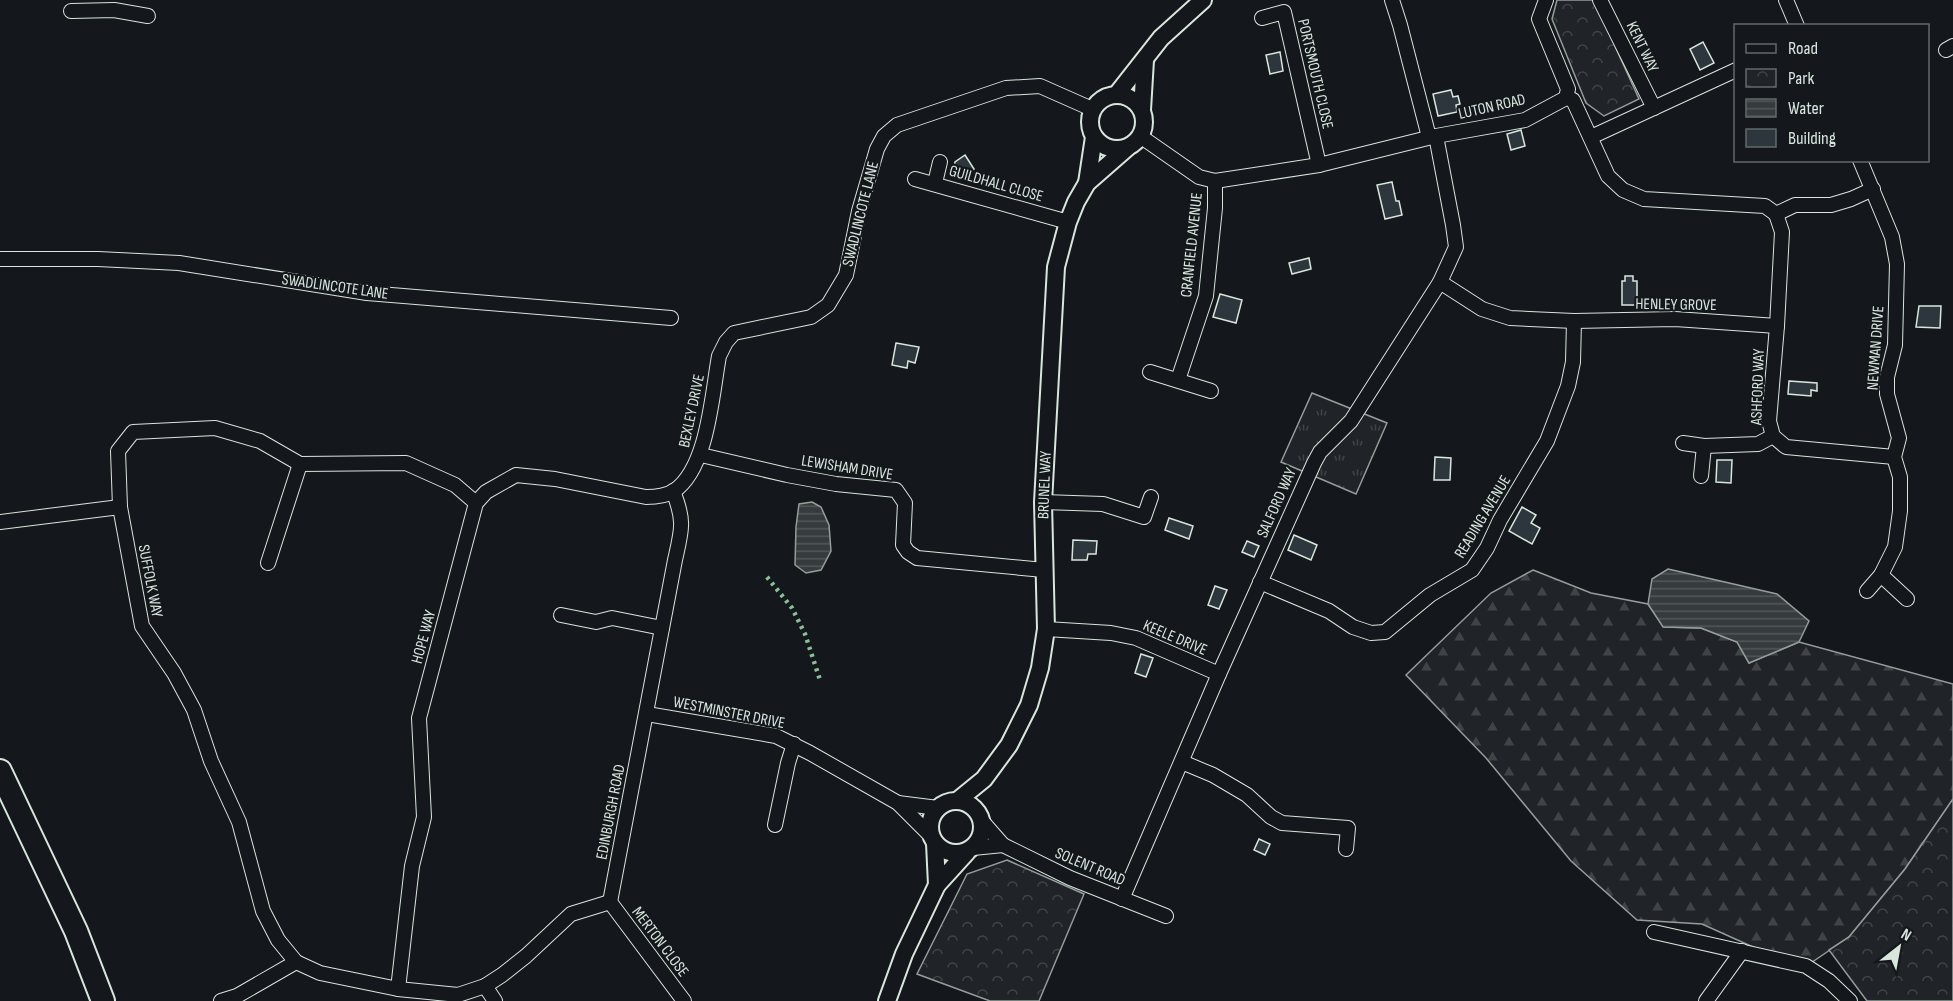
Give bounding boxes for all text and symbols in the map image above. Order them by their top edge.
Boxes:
street label: PORTSMOUTH CLOSE [1293,17,1337,131]
street label: KENT WAY [1622,19,1662,76]
legend [1734,24,1929,162]
text: Road [1788,38,1818,59]
text: Park [1788,68,1814,89]
street label: LUTON ROAD [1457,90,1527,124]
text: Water [1788,98,1824,119]
text: Building [1788,128,1836,149]
street label: SWADLINCOTE LANE [839,160,883,268]
street label: GUILDHALL CLOSE [947,162,1045,206]
street label: CRANFIELD AVENUE [1177,192,1207,298]
street label: SWADLINCOTE LANE [280,270,390,304]
street label: HENLEY GROVE [1635,295,1717,315]
street label: NEWMAN DRIVE [1864,305,1888,391]
street label: ASHFORD WAY [1747,348,1769,427]
street label: BEXLEY DRIVE [675,373,709,449]
street label: BRUNEL WAY [1034,450,1056,520]
street label: LEWISHAM DRIVE [800,451,894,485]
street label: SALFORD WAY [1253,465,1301,541]
street label: READING AVENUE [1451,472,1515,562]
street label: SUFFOLK WAY [134,543,166,619]
street label: HOPE WAY [408,608,440,666]
street label: KEELE DRIVE [1140,616,1210,660]
street label: WESTMINSTER DRIVE [672,693,786,733]
street label: EDINBURGH ROAD [592,763,630,861]
street label: SOLENT ROAD [1052,844,1128,890]
street label: MERTON CLOSE [628,903,692,981]
north arrow [1869,917,1929,977]
text: N [1897,925,1915,946]

